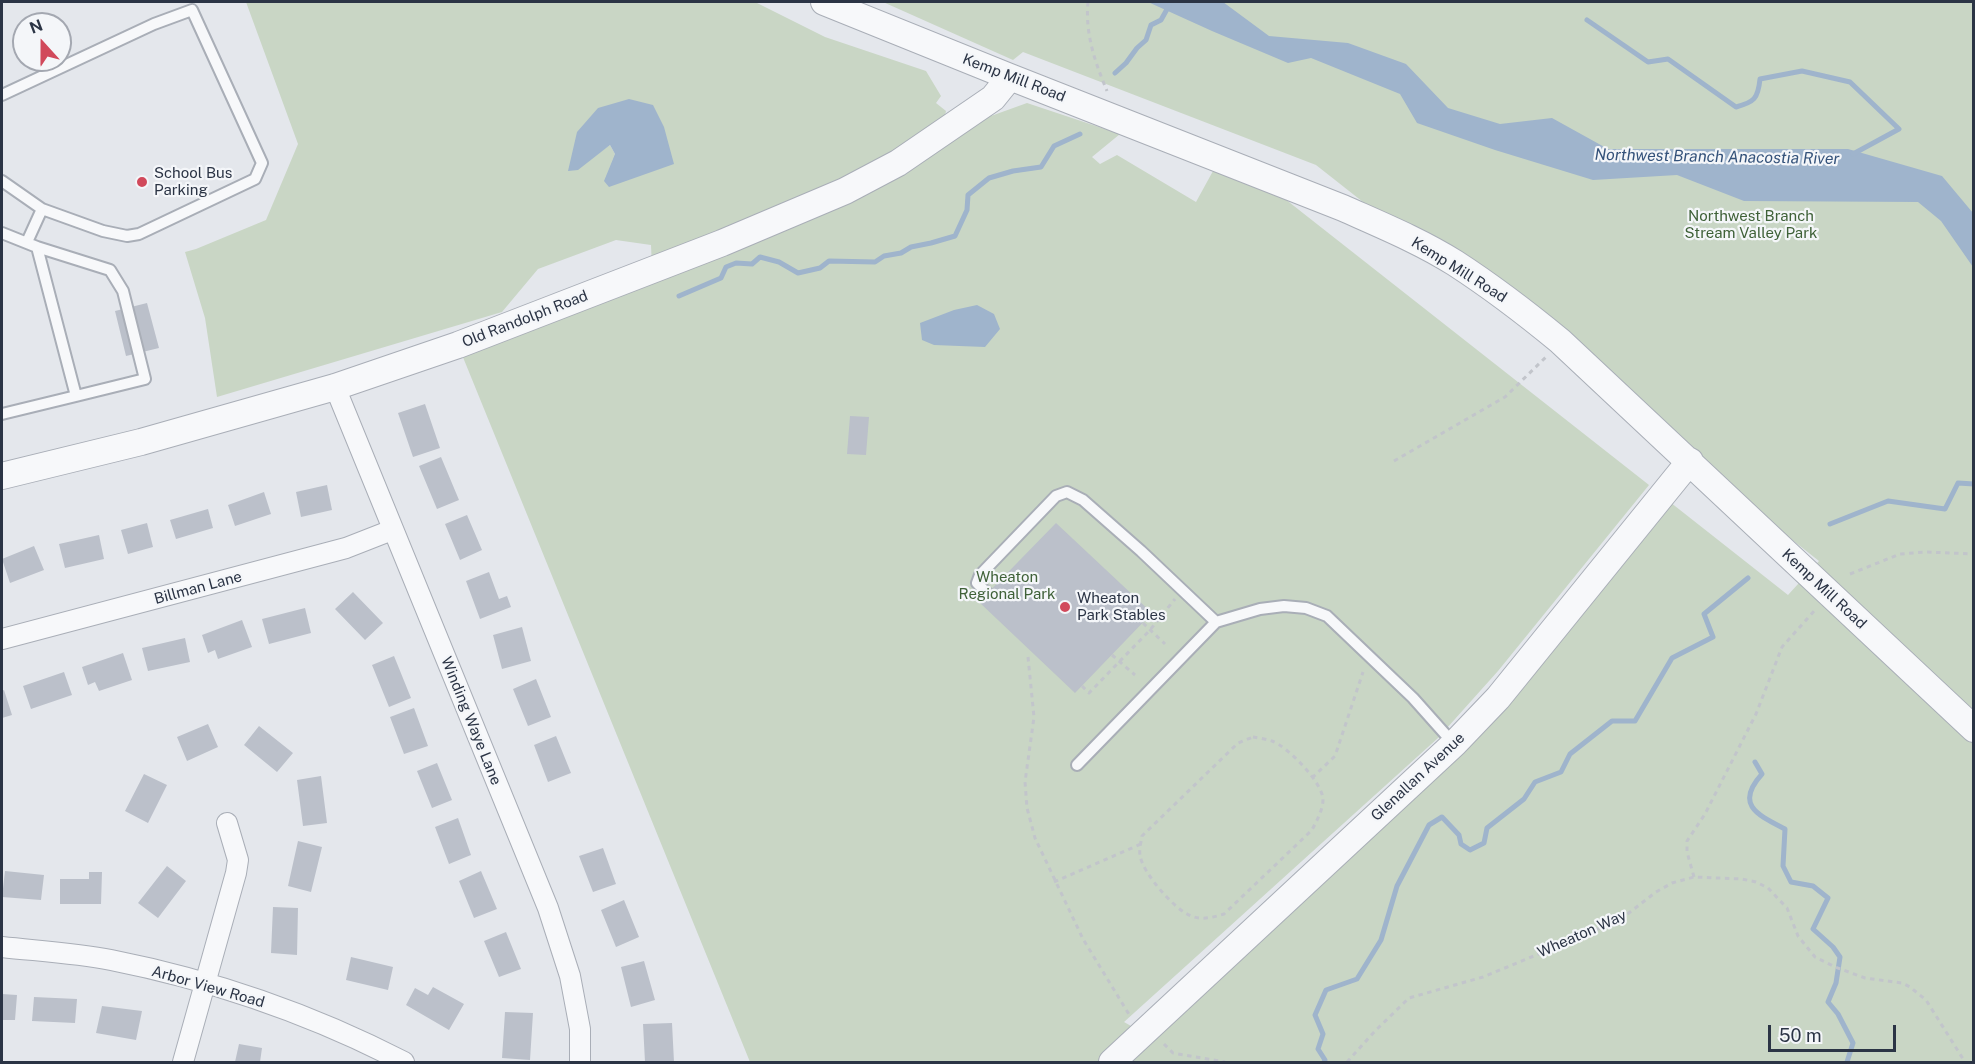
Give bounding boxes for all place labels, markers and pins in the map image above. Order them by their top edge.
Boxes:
place label: School Bus Parking [154,164,232,199]
marker: School Bus Parking [135,175,149,189]
place label: Wheaton Park Stables [1077,589,1166,624]
marker: Wheaton Park Stables [1058,600,1072,614]

